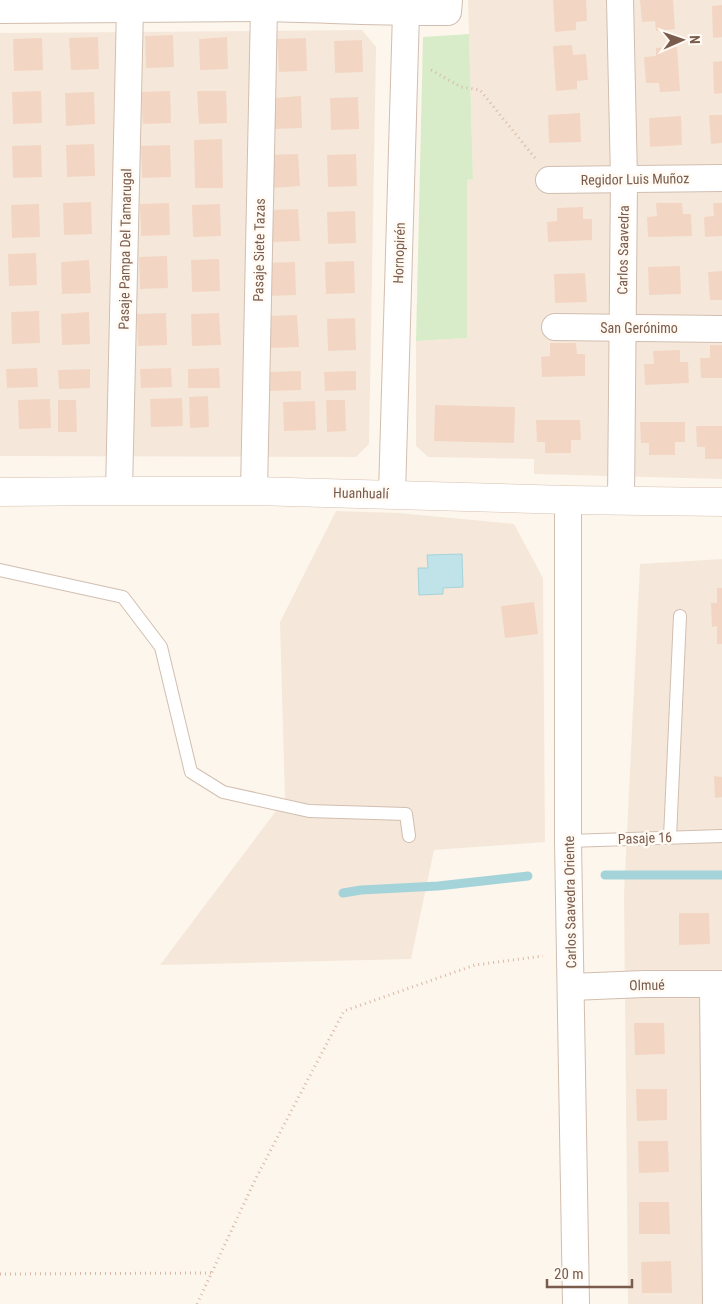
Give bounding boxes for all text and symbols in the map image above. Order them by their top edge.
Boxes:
north arrow [657,15,707,65]
text: N [687,35,703,44]
street label: Pasaje Pampa Del Tamarugal [116,168,134,330]
street label: Regidor Luis Muñoz [581,170,689,188]
street label: Pasaje Siete Tazas [250,198,268,302]
street label: Carlos Saavedra [614,205,632,295]
street label: Hornopirén [390,222,408,284]
street label: San Gerónimo [600,320,678,336]
street label: Huanhualí [333,485,390,501]
street label: Pasaje 16 [618,829,672,847]
street label: Carlos Saavedra Oriente [561,835,579,968]
street label: Olmué [629,977,665,993]
scale bar [547,1256,632,1288]
text: 20 m [554,1265,584,1283]

